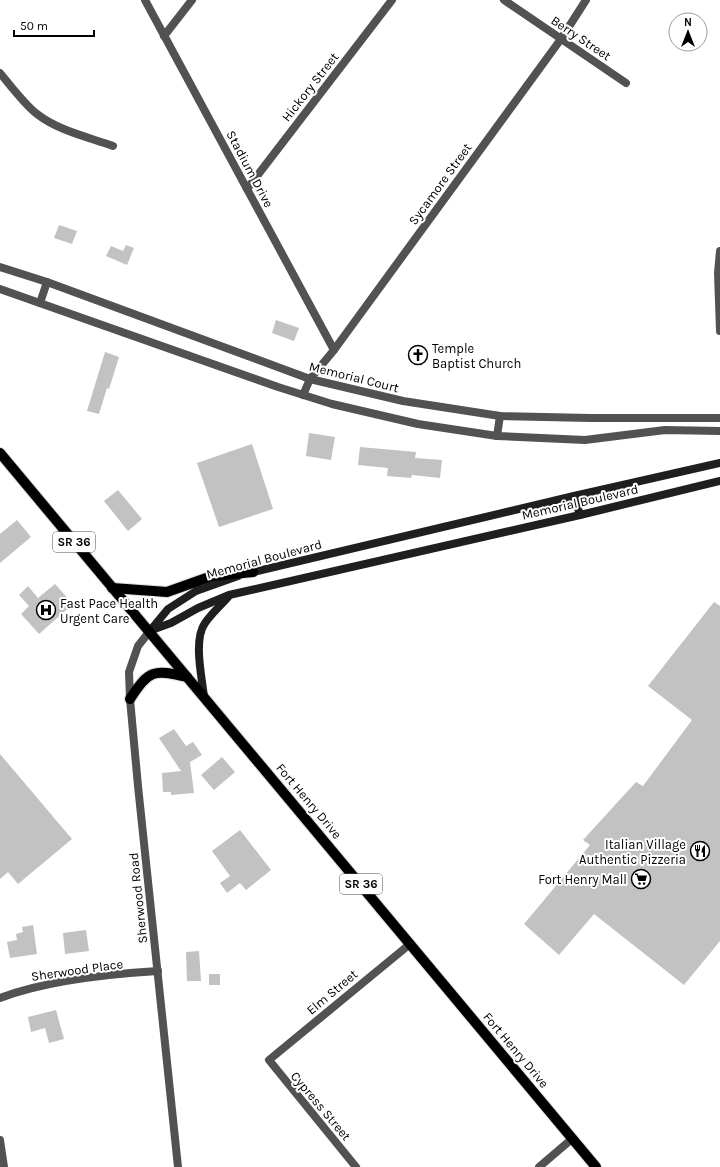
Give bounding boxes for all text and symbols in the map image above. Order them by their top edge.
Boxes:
scale bar [14,12,94,38]
street label: Berry Street [548,12,614,64]
north arrow [668,12,708,52]
text: N [684,16,692,29]
text: 50 m [20,19,48,33]
street label: Hickory Street [278,50,342,124]
street label: Stadium Drive [223,128,277,210]
street label: Sycamore Street [405,140,475,228]
place label: Temple Baptist Church [432,341,521,371]
church icon: Temple Baptist Church [407,344,429,366]
street label: Memorial Court [308,359,401,395]
street label: Memorial Boulevard [520,481,640,523]
road number: SR 36 [53,532,95,552]
street label: Memorial Boulevard [205,536,323,582]
place label: Fast Pace Health Urgent Care [60,596,158,626]
hospital icon: Fast Pace Health Urgent Care [35,599,57,621]
street label: Fort Henry Drive [273,760,345,842]
place label: Italian Village Authentic Pizzeria [579,837,686,867]
restaurant icon: Italian Village Authentic Pizzeria [689,840,711,862]
street label: Sherwood Road [126,852,150,944]
supermarket icon: Fort Henry Mall [630,868,652,890]
place label: Fort Henry Mall [538,872,627,887]
road number: SR 36 [340,874,382,894]
street label: Sherwood Place [30,956,124,984]
street label: Elm Street [303,966,361,1018]
street label: Fort Henry Drive [480,1009,552,1091]
street label: Cypress Street [288,1068,354,1144]

